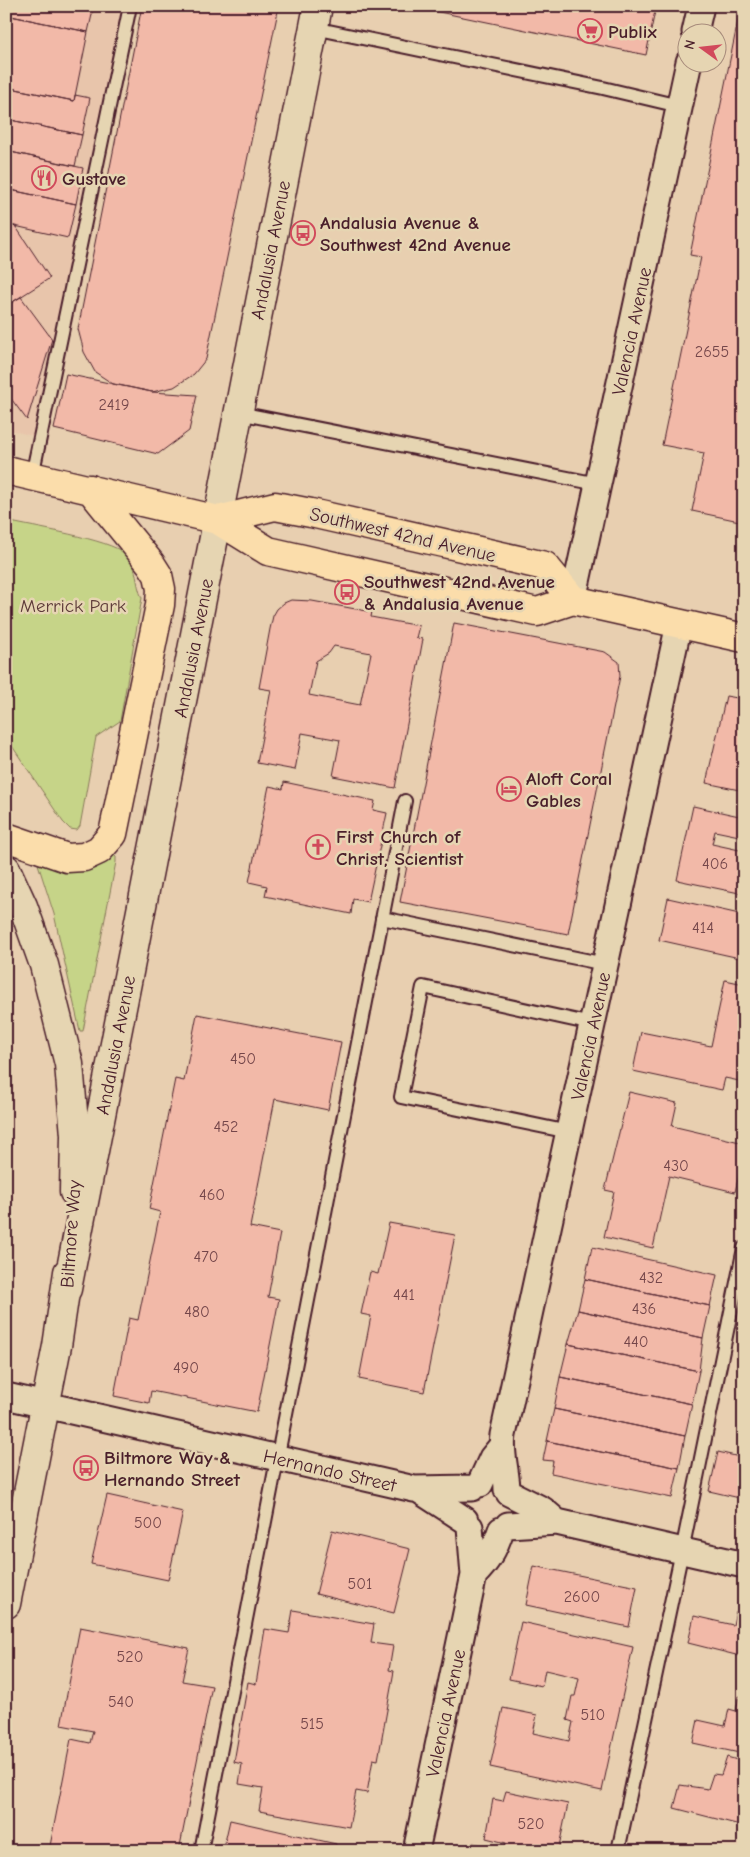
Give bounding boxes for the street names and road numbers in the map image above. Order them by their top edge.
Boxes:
street label: Andalusia Avenue [247,179,295,322]
street label: Valencia Avenue [608,265,656,397]
street label: Southwest 42nd Avenue [308,503,498,567]
street label: Andalusia Avenue [170,577,218,720]
street label: Valencia Avenue [567,970,615,1102]
street label: Andalusia Avenue [92,974,140,1117]
street label: Biltmore Way [56,1179,86,1289]
street label: Hernando Street [261,1445,399,1497]
street label: Valencia Avenue [422,1647,470,1779]

